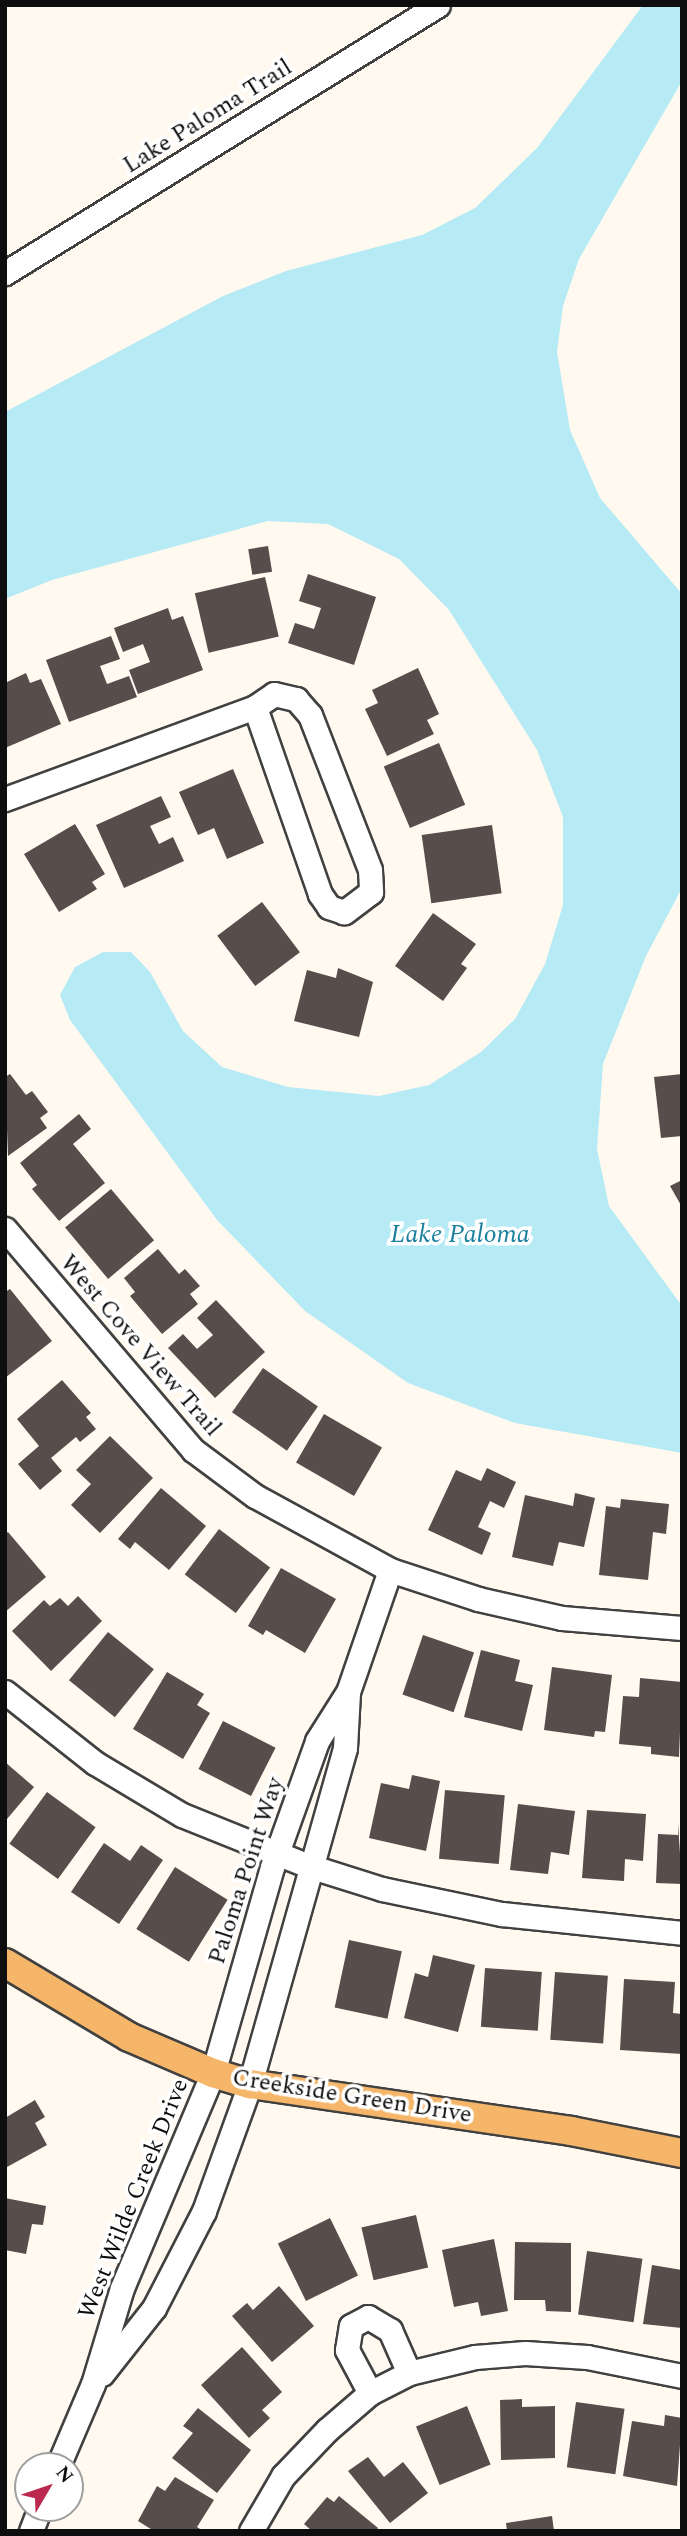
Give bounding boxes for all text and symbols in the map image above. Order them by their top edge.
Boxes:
street label: Lake Paloma Trail [118,54,298,180]
water label: Lake Paloma [390,1219,530,1251]
street label: West Cove View Trail [53,1249,227,1443]
street label: Paloma Point Way [203,1774,291,1968]
street label: Creekside Green Drive [230,2064,474,2130]
street label: West Wilde Creek Drive [73,2075,195,2323]
north arrow [14,2452,84,2522]
text: N [48,2460,80,2490]

